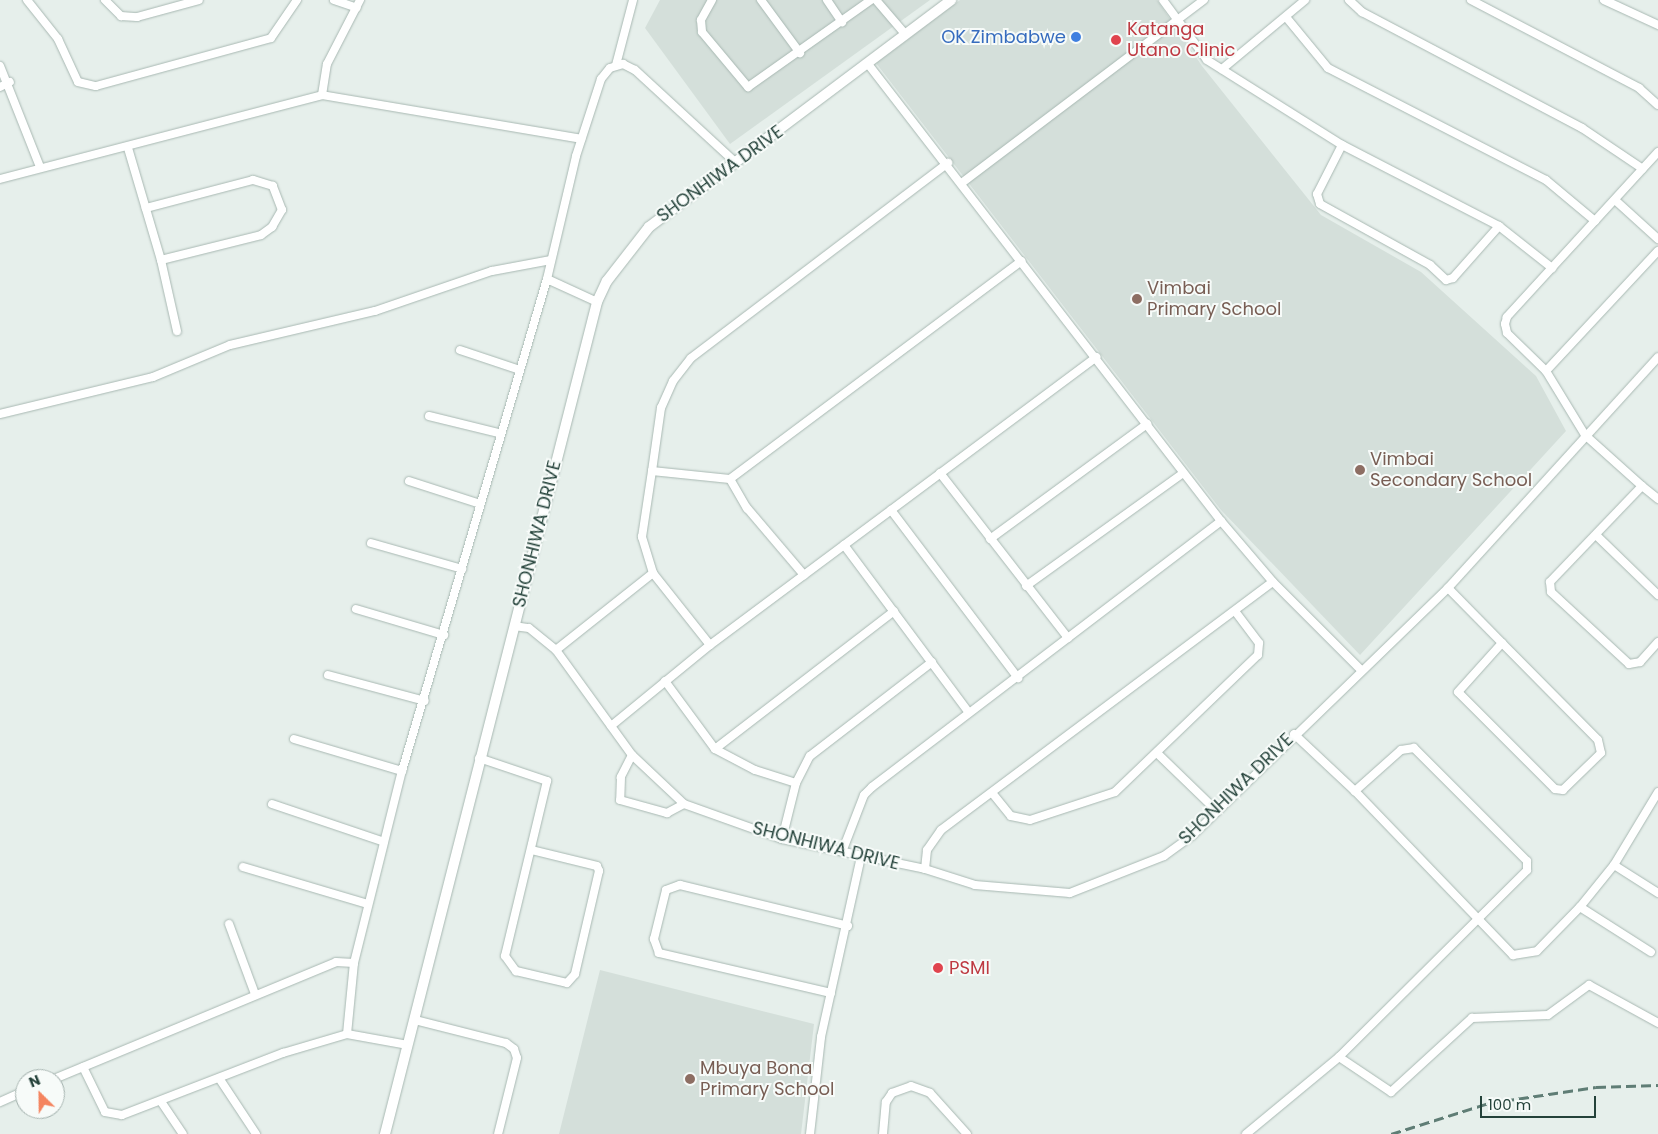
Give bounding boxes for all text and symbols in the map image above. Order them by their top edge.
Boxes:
place label: Katanga Utano Clinic [1127,19,1235,62]
place label: OK Zimbabwe [941,26,1066,48]
marker: OK Zimbabwe [1070,31,1082,43]
marker: Katanga Utano Clinic [1109,33,1123,47]
street label: SHONHIWA DRIVE [653,121,787,227]
place label: Vimbai Primary School [1147,278,1281,320]
marker: Vimbai Primary School [1131,293,1143,305]
place label: Vimbai Secondary School [1370,449,1532,492]
street label: SHONHIWA DRIVE [508,458,566,610]
marker: Vimbai Secondary School [1354,464,1366,476]
street label: SHONHIWA DRIVE [1174,729,1298,849]
street label: SHONHIWA DRIVE [750,817,902,875]
place label: PSMI [949,957,990,979]
marker: PSMI [931,961,945,975]
place label: Mbuya Bona Primary School [700,1058,834,1100]
north arrow [15,1069,65,1119]
text: N [26,1070,43,1092]
marker: Mbuya Bona Primary School [684,1073,696,1085]
scale bar [1483,1086,1599,1118]
text: 100 m [1488,1094,1531,1115]

